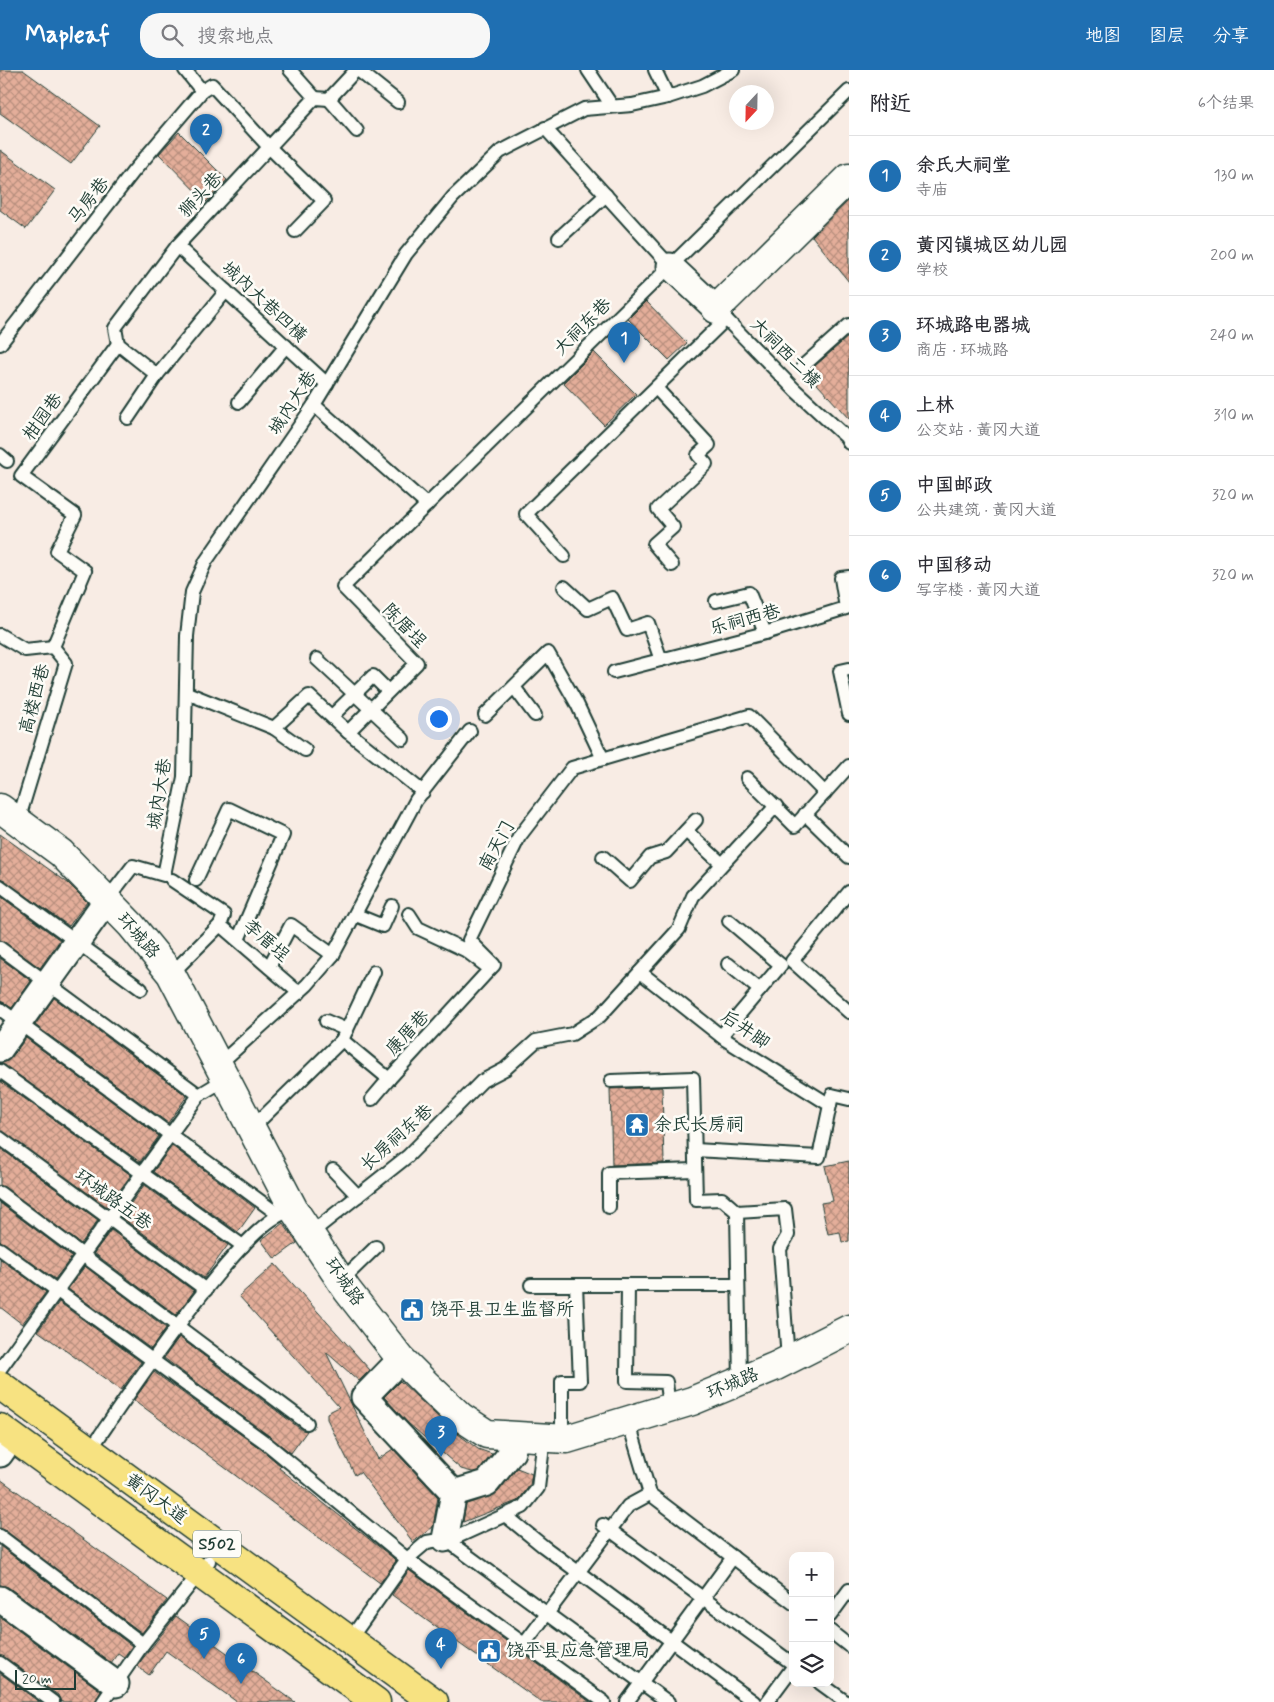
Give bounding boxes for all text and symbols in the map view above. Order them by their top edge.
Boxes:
search box [140,13,490,58]
text: Mapleaf [25,20,110,51]
icon: search [158,21,186,49]
text: 搜索地点 [198,24,274,49]
text: 地图 [1085,24,1121,48]
text: 图层 [1149,24,1185,48]
text: 分享 [1213,24,1249,48]
north arrow [729,85,774,130]
text: 附近 [869,90,911,118]
text: 6个结果 [1198,93,1254,114]
pin: 2 [190,114,222,155]
text: 余氏大祠堂 [916,153,1011,178]
text: 1 [881,165,889,186]
text: 130 m [1213,165,1254,186]
street label: 狮头巷 [174,167,228,223]
street label: 马房巷 [63,172,115,230]
text: 寺庙 [916,180,948,201]
text: 黄冈镇城区幼儿园 [916,233,1068,258]
text: 2 [881,245,889,266]
text: 200 m [1210,245,1254,266]
street label: 城内大巷四横 [216,256,312,348]
text: 学校 [916,260,948,281]
street label: 大祠东巷 [549,293,617,361]
street label: 大祠西二横 [745,313,825,393]
text: 环城路电器城 [916,313,1030,338]
pin: 1 [608,322,640,363]
text: 3 [881,325,889,346]
text: 240 m [1210,325,1254,346]
text: 商店 · 环城路 [916,340,1008,361]
street label: 城内大巷 [263,366,323,440]
street label: 柑园巷 [17,388,69,446]
text: 上林 [916,393,954,418]
text: 4 [880,405,890,426]
text: 310 m [1213,405,1254,426]
text: 公交站 · 黄冈大道 [916,420,1040,441]
text: 中国邮政 [916,473,992,498]
text: 5 [880,485,890,506]
text: 320 m [1212,485,1254,506]
text: 公共建筑 · 黄冈大道 [916,500,1056,521]
text: 中国移动 [916,553,992,578]
text: 6 [881,565,889,586]
text: 320 m [1212,565,1254,586]
text: 写字楼 · 黄冈大道 [916,580,1040,601]
street label: 陈厝埕 [377,598,431,654]
street label: 乐祠西巷 [707,599,783,641]
street label: 高楼西巷 [14,661,56,737]
your location [426,706,452,732]
street label: 城内大巷 [143,757,177,831]
street label: 南天门 [473,817,521,875]
street label: 环城路 [111,908,165,964]
street label: 李厝埕 [238,914,294,968]
street label: 康厝巷 [381,1005,435,1061]
street label: 后井脚 [716,1005,774,1055]
street label: 长房祠东巷 [356,1099,438,1177]
temple icon: 余氏长房祠 [624,1112,650,1138]
place label: 余氏长房祠 [654,1113,744,1137]
street label: 环城路五巷 [70,1164,156,1236]
street label: 环城路 [319,1253,369,1311]
public building icon: 饶平县卫生监督所 [399,1297,425,1323]
place label: 饶平县卫生监督所 [430,1298,574,1322]
street label: 环城路 [703,1362,763,1406]
pin: 3 [425,1416,457,1457]
street label: 黄冈大道 [120,1468,192,1530]
road number: S502 [193,1530,241,1558]
map controls [789,1552,834,1687]
button: + [789,1552,834,1597]
button: − [789,1597,834,1642]
pin: 5 [188,1618,220,1659]
pin: 4 [425,1628,457,1669]
public building icon: 饶平县应急管理局 [476,1638,502,1664]
place label: 饶平县应急管理局 [506,1639,650,1663]
button: layers [789,1642,834,1687]
pin: 6 [225,1643,257,1684]
scale bar [15,1667,76,1690]
text: 20 m [22,1670,52,1688]

